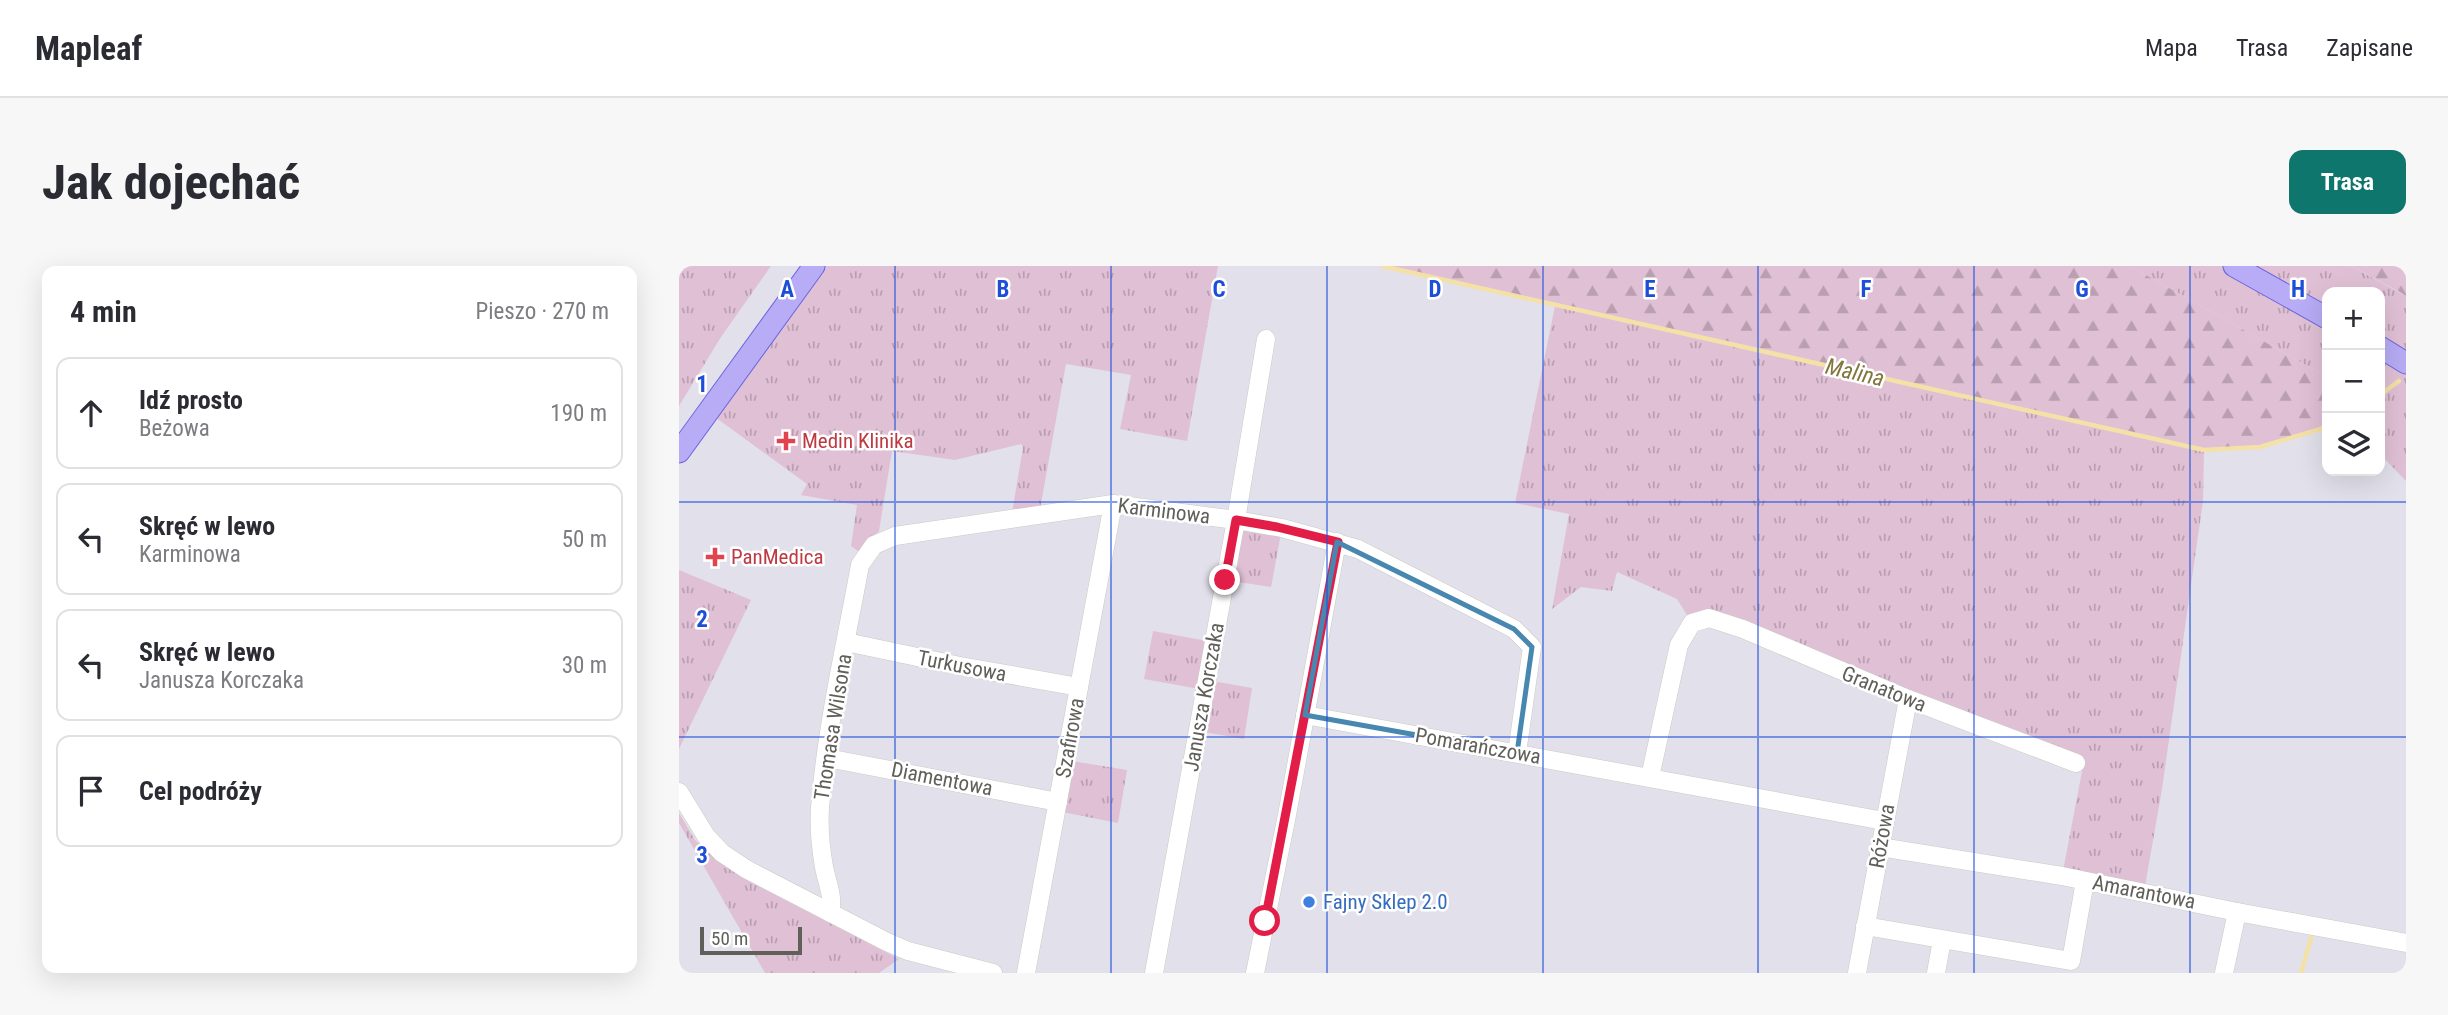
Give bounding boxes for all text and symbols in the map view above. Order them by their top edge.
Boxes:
text: Mapleaf [35,29,142,68]
text: Mapa [2145,34,2198,62]
text: Trasa [2236,34,2288,62]
text: Zapisane [2326,34,2413,62]
button: Trasa [2289,150,2406,214]
text: Jak dojechać [42,154,300,211]
text: A [780,276,794,303]
text: B [997,276,1009,303]
text: C [1212,276,1226,303]
text: D [1429,276,1442,303]
text: E [1644,276,1656,303]
text: F [1861,276,1872,303]
text: G [2075,276,2089,303]
text: H [2291,276,2305,303]
map controls [2322,287,2385,476]
button: + [2322,287,2385,350]
text: 4 min [70,294,137,329]
text: Pieszo · 270 m [475,298,609,325]
button: − [2322,350,2385,413]
water label: Malina [1823,353,1887,392]
text: 1 [696,371,708,398]
text: Idź prosto [139,385,243,415]
icon: ahead [72,394,110,432]
text: 190 m [550,400,607,427]
button: layers [2322,413,2385,476]
text: Beżowa [139,415,210,442]
place label: Medin Klinika [802,429,914,453]
marker: Medin Klinika [776,431,796,451]
street label: Karminowa [1116,493,1212,529]
text: Skręć w lewo [139,511,275,541]
icon: left [72,520,110,558]
text: 50 m [562,526,607,553]
text: Karminowa [139,541,241,568]
place label: PanMedica [731,545,823,569]
marker: PanMedica [705,547,725,567]
route end [1209,564,1240,595]
text: 2 [696,606,708,633]
street label: Janusza Korczaka [1179,621,1229,773]
text: Skręć w lewo [139,637,275,667]
icon: left [72,646,110,684]
street label: Turkusowa [916,646,1008,686]
text: 30 m [562,652,607,679]
street label: Thomasa Wilsona [810,652,856,802]
street label: Granatowa [1838,661,1930,717]
text: Janusza Korczaka [139,667,304,694]
street label: Szafirowa [1051,696,1089,780]
street label: Pomarańczowa [1413,723,1543,769]
street label: Diamentowa [889,757,995,801]
icon: arrive [72,772,110,810]
text: Cel podróży [139,776,262,806]
street label: Różowa [1865,802,1899,870]
text: 3 [696,842,708,869]
street label: Amarantowa [2090,870,2198,914]
place label: Fajny Sklep 2.0 [1323,890,1448,914]
marker: Fajny Sklep 2.0 [1301,894,1317,910]
route start [1249,905,1280,936]
scale bar [700,924,801,956]
text: 50 m [711,927,748,950]

